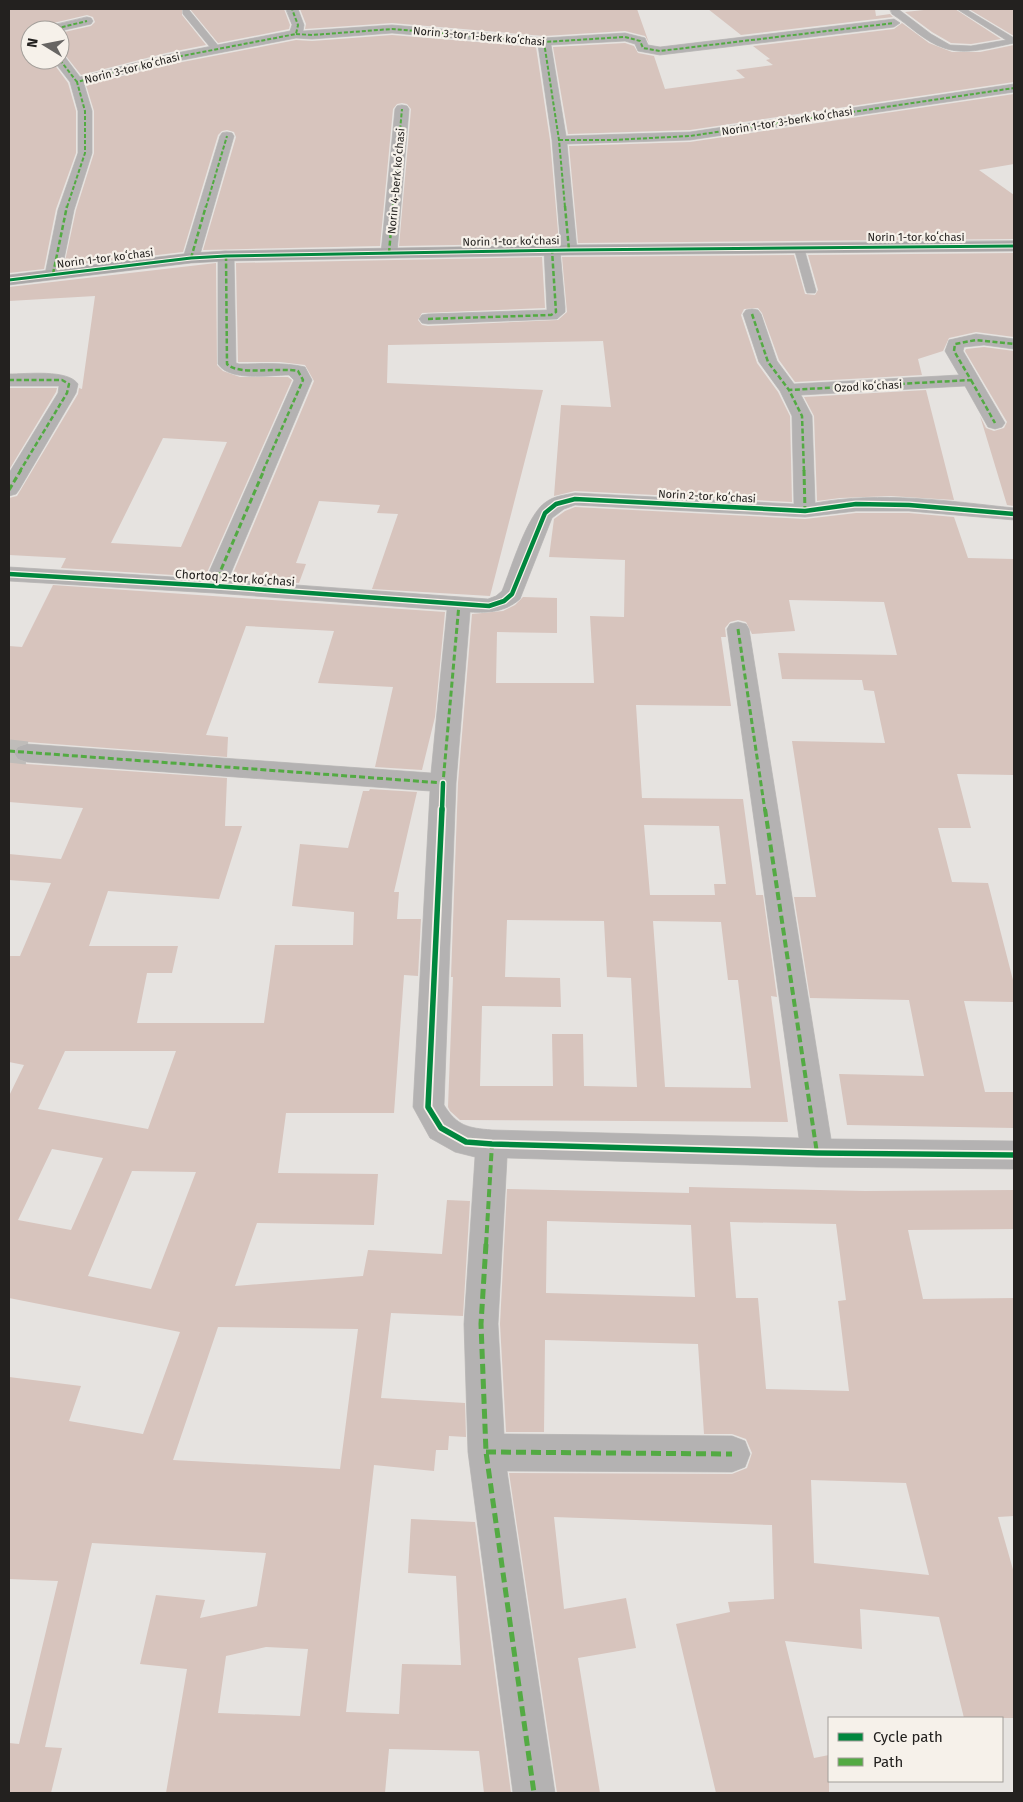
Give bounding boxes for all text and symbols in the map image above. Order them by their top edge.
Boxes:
north arrow [20,20,70,70]
street label: Norin 3-tor 1-berk koʻchasi [412,24,545,49]
text: N [24,37,42,49]
street label: Norin 3-tor koʻchasi [83,50,181,87]
street label: Norin 1-tor 3-berk koʻchasi [721,105,854,138]
street label: Norin 4-berk koʻchasi [385,128,408,235]
street label: Norin 1-tor koʻchasi [867,231,965,244]
street label: Norin 1-tor koʻchasi [462,234,560,249]
street label: Norin 1-tor koʻchasi [56,246,154,271]
street label: Ozod koʻchasi [834,378,902,395]
street label: Norin 2-tor koʻchasi [658,487,756,506]
street label: Chortoq 2-tor koʻchasi [175,566,295,589]
legend [828,1717,1003,1782]
text: Cycle path [873,1728,943,1746]
text: Path [873,1753,903,1771]

